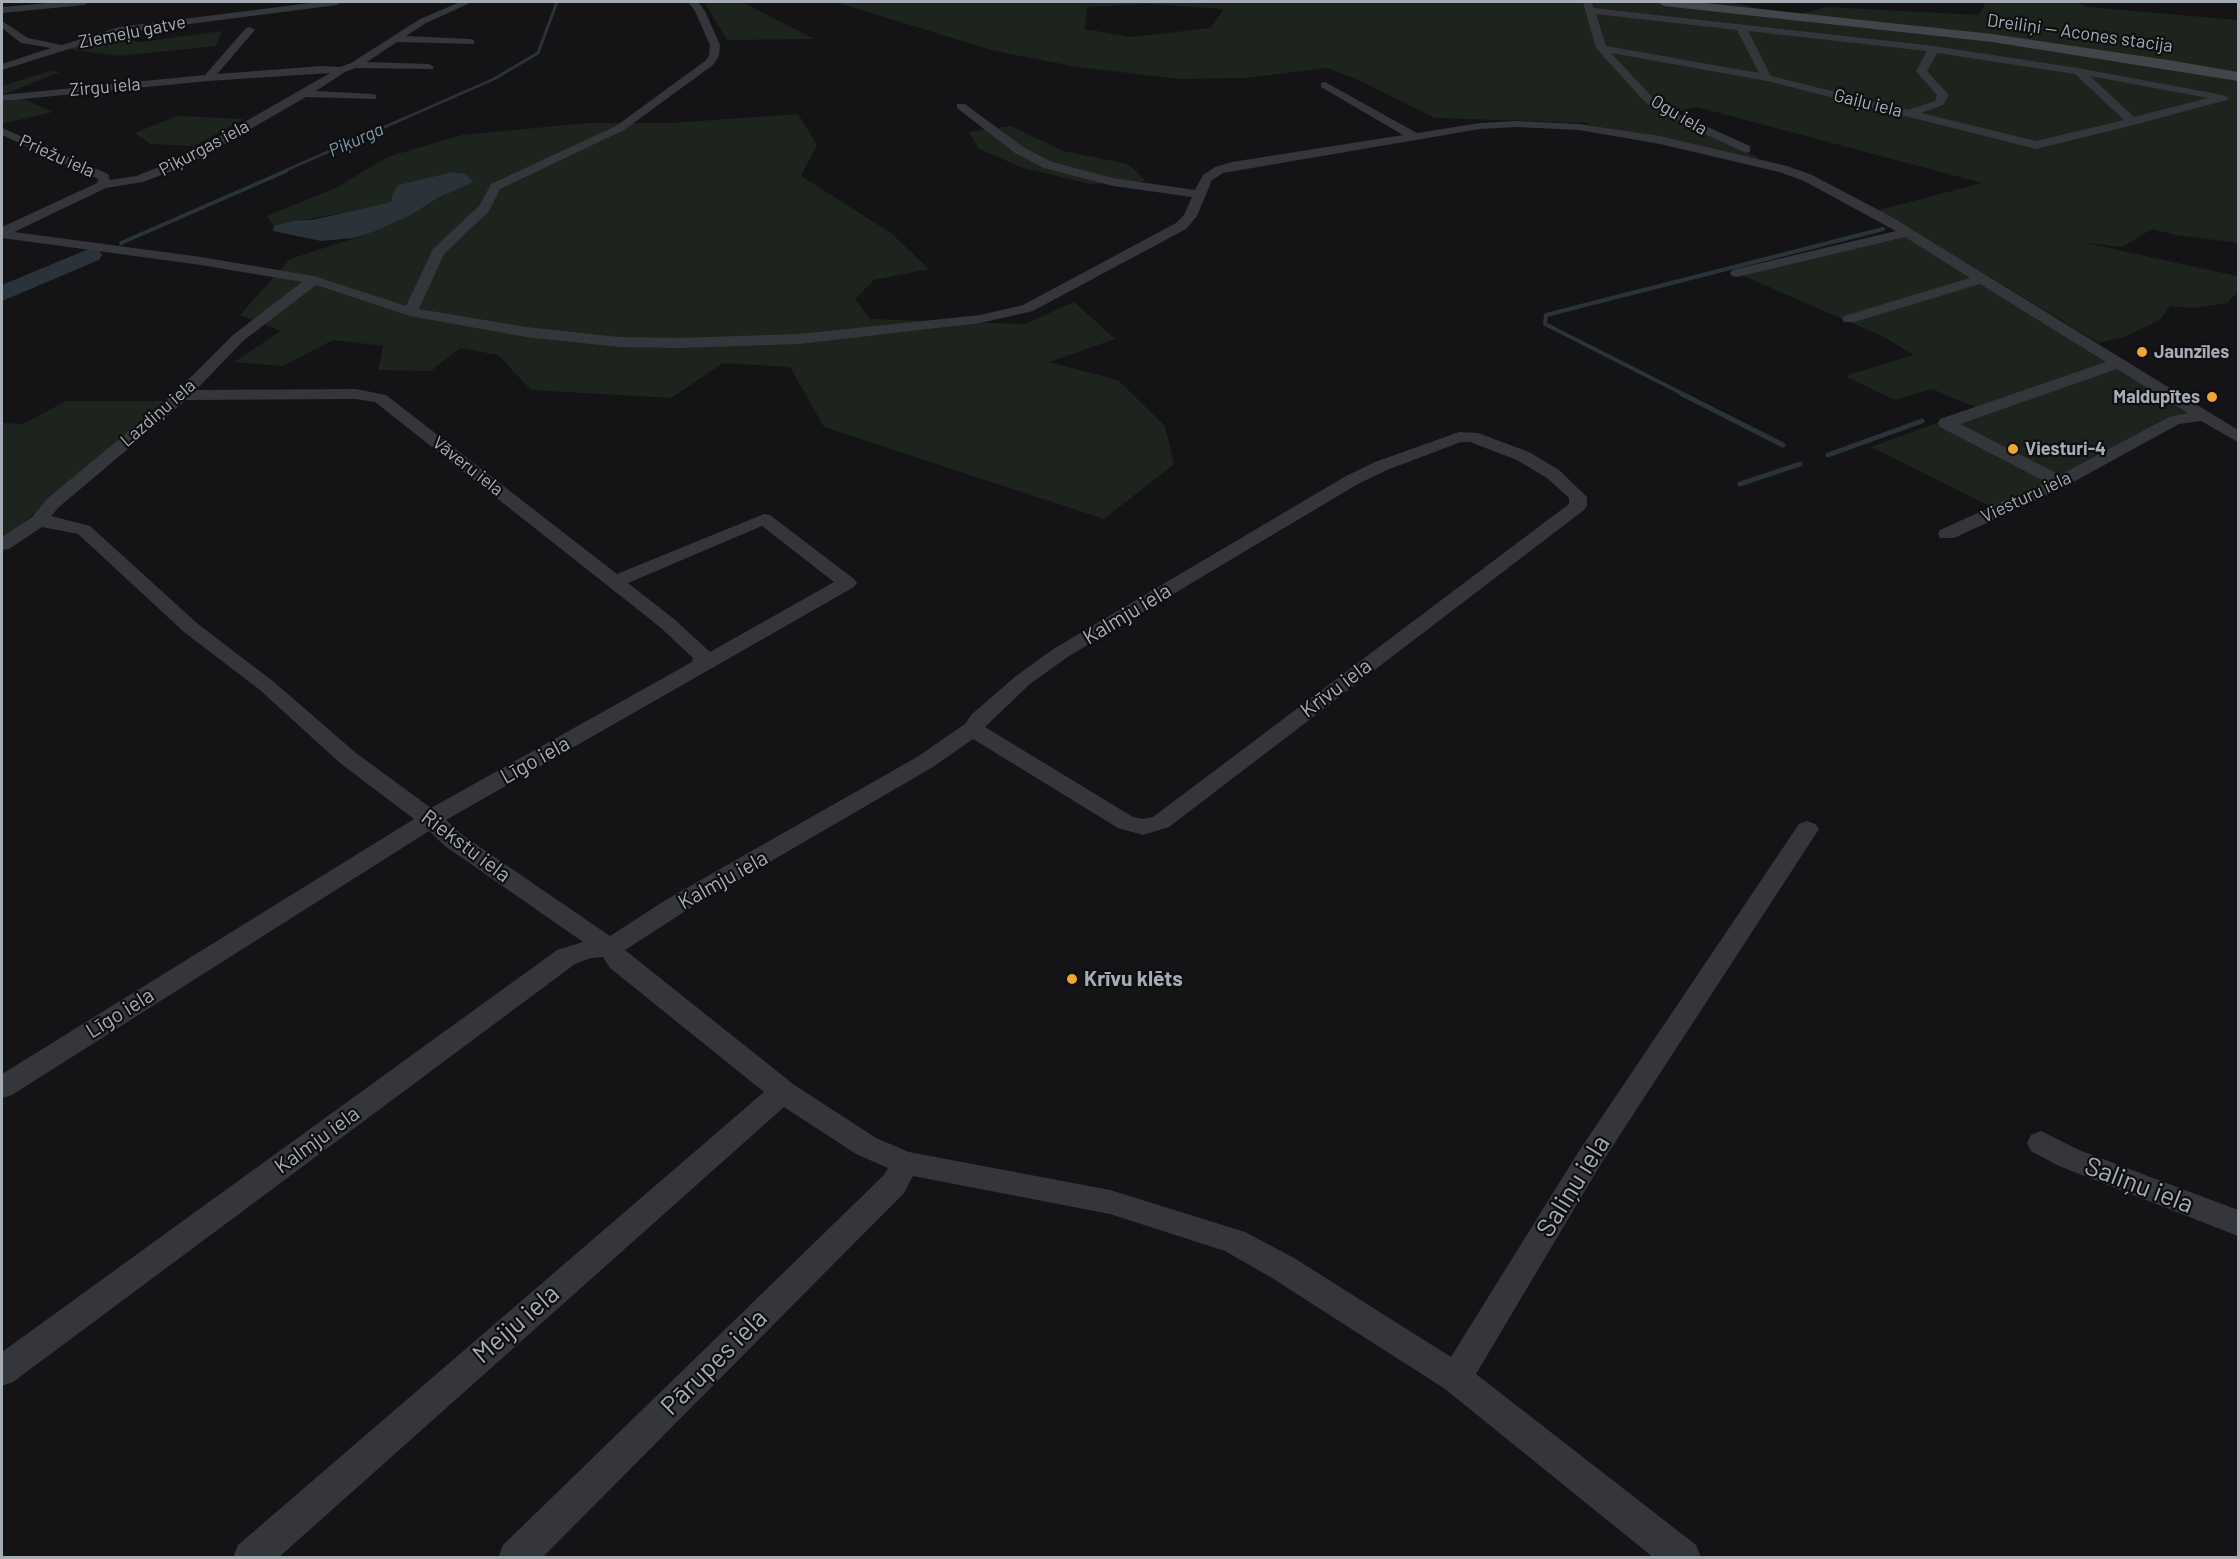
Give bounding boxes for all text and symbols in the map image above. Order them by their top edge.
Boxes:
street label: Dreiliņi — Acones stacija [1986,9,2174,57]
street label: Ziemeļu gatve [76,11,188,53]
street label: Zirgu iela [69,73,141,101]
street label: Gaiļu iela [1832,84,1904,122]
street label: Ogu iela [1647,90,1711,140]
street label: Piķurgas iela [155,115,253,181]
water label: Piķurga [325,118,387,162]
street label: Priežu iela [16,130,98,182]
place label: Jaunzīles [2154,341,2229,363]
marker: Jaunzīles [2135,345,2149,359]
street label: Lazdiņu iela [116,375,200,451]
place label: Maldupītes [2113,386,2200,408]
marker: Maldupītes [2205,390,2219,404]
street label: Vāveru iela [428,432,508,500]
place label: Viesturi-4 [2025,438,2106,460]
marker: Viesturi-4 [2006,442,2020,456]
street label: Viesturu iela [1978,467,2074,527]
street label: Kalmju iela [1078,578,1176,650]
street label: Krīvu iela [1295,653,1377,723]
street label: Līgo iela [496,731,574,789]
street label: Riekstu iela [416,804,516,888]
street label: Kalmju iela [674,845,772,915]
place label: Krīvu klēts [1084,966,1183,992]
marker: Krīvu klēts [1065,972,1079,986]
street label: Līgo iela [81,982,159,1044]
street label: Kalmju iela [270,1101,364,1179]
street label: Saliņu iela [1530,1129,1616,1243]
street label: Saliņu iela [2080,1150,2198,1220]
street label: Meiju iela [466,1278,566,1370]
street label: Pārupes iela [654,1302,774,1422]

